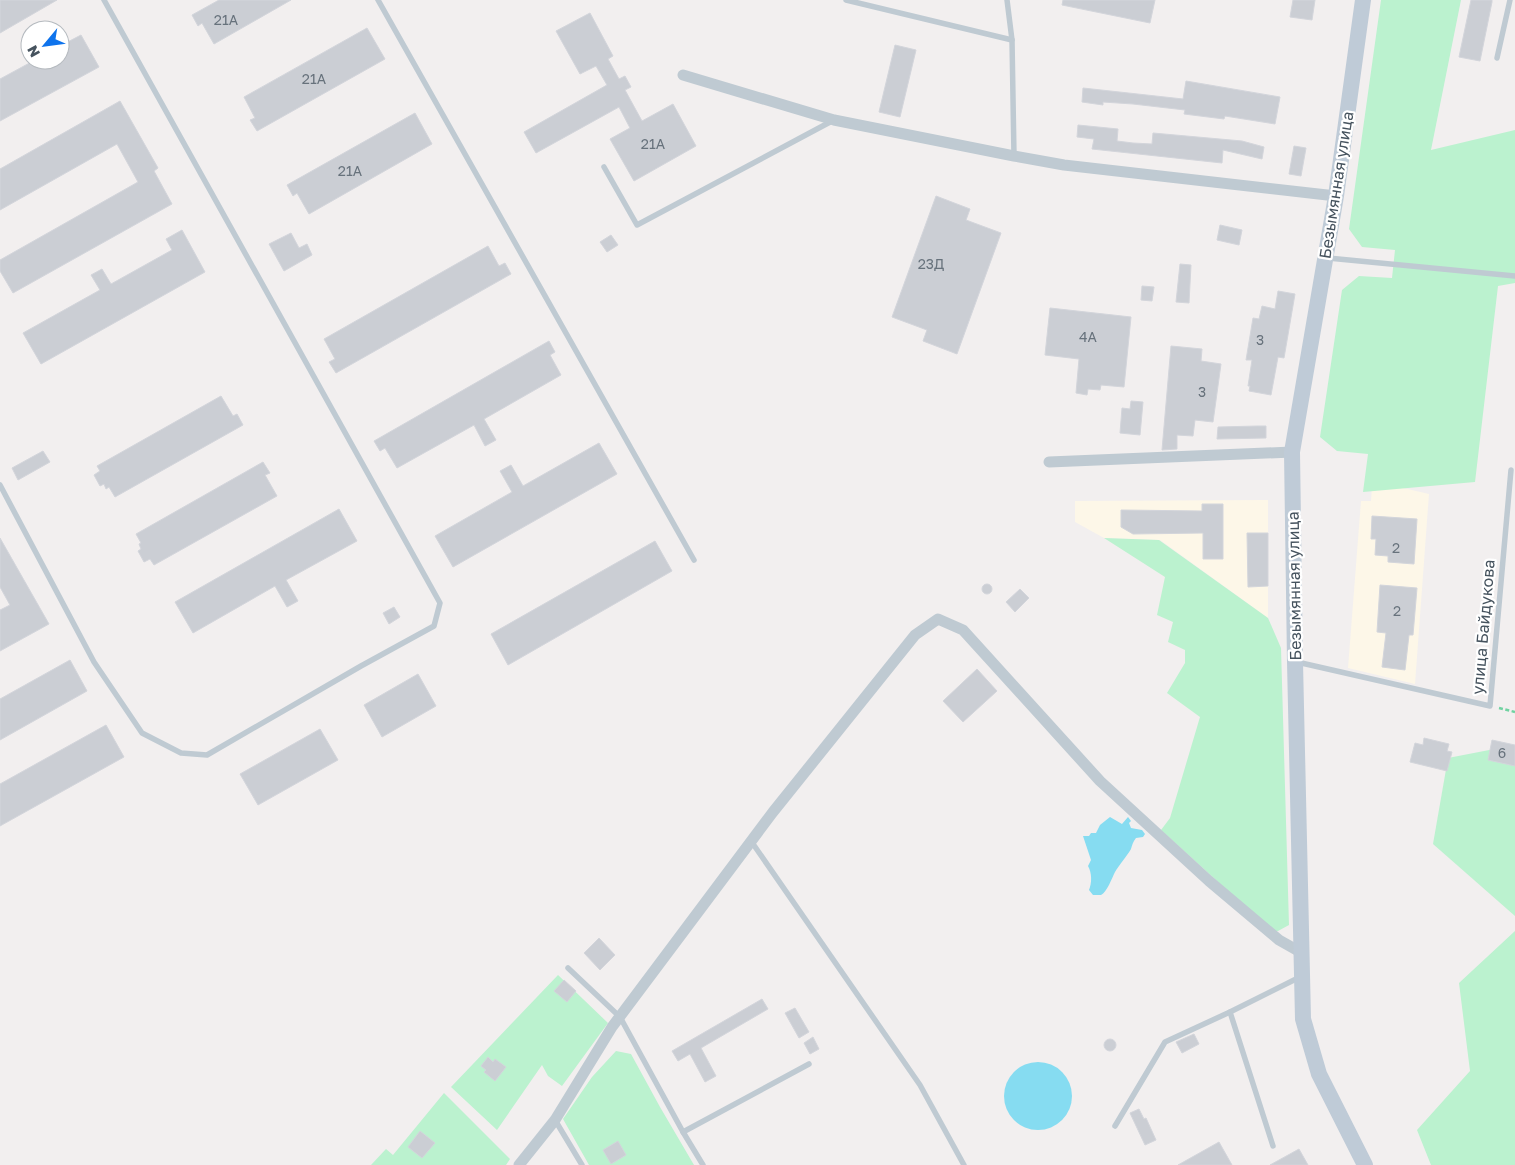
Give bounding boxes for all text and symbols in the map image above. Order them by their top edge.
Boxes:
house number: 21А [214,11,239,28]
north arrow [20,20,70,70]
text: N [23,43,43,60]
house number: 21А [302,70,327,87]
street label: Безымянная улица [1314,110,1358,260]
house number: 21А [641,135,666,152]
house number: 21А [338,162,363,179]
house number: 23Д [918,255,944,272]
house number: 4А [1079,328,1098,345]
house number: 3 [1256,331,1264,348]
house number: 3 [1198,383,1206,400]
street label: Безымянная улица [1283,511,1305,661]
house number: 2 [1392,539,1400,556]
street label: улица Байдукова [1467,559,1499,695]
house number: 2 [1393,602,1401,619]
house number: 6 [1498,744,1506,761]

